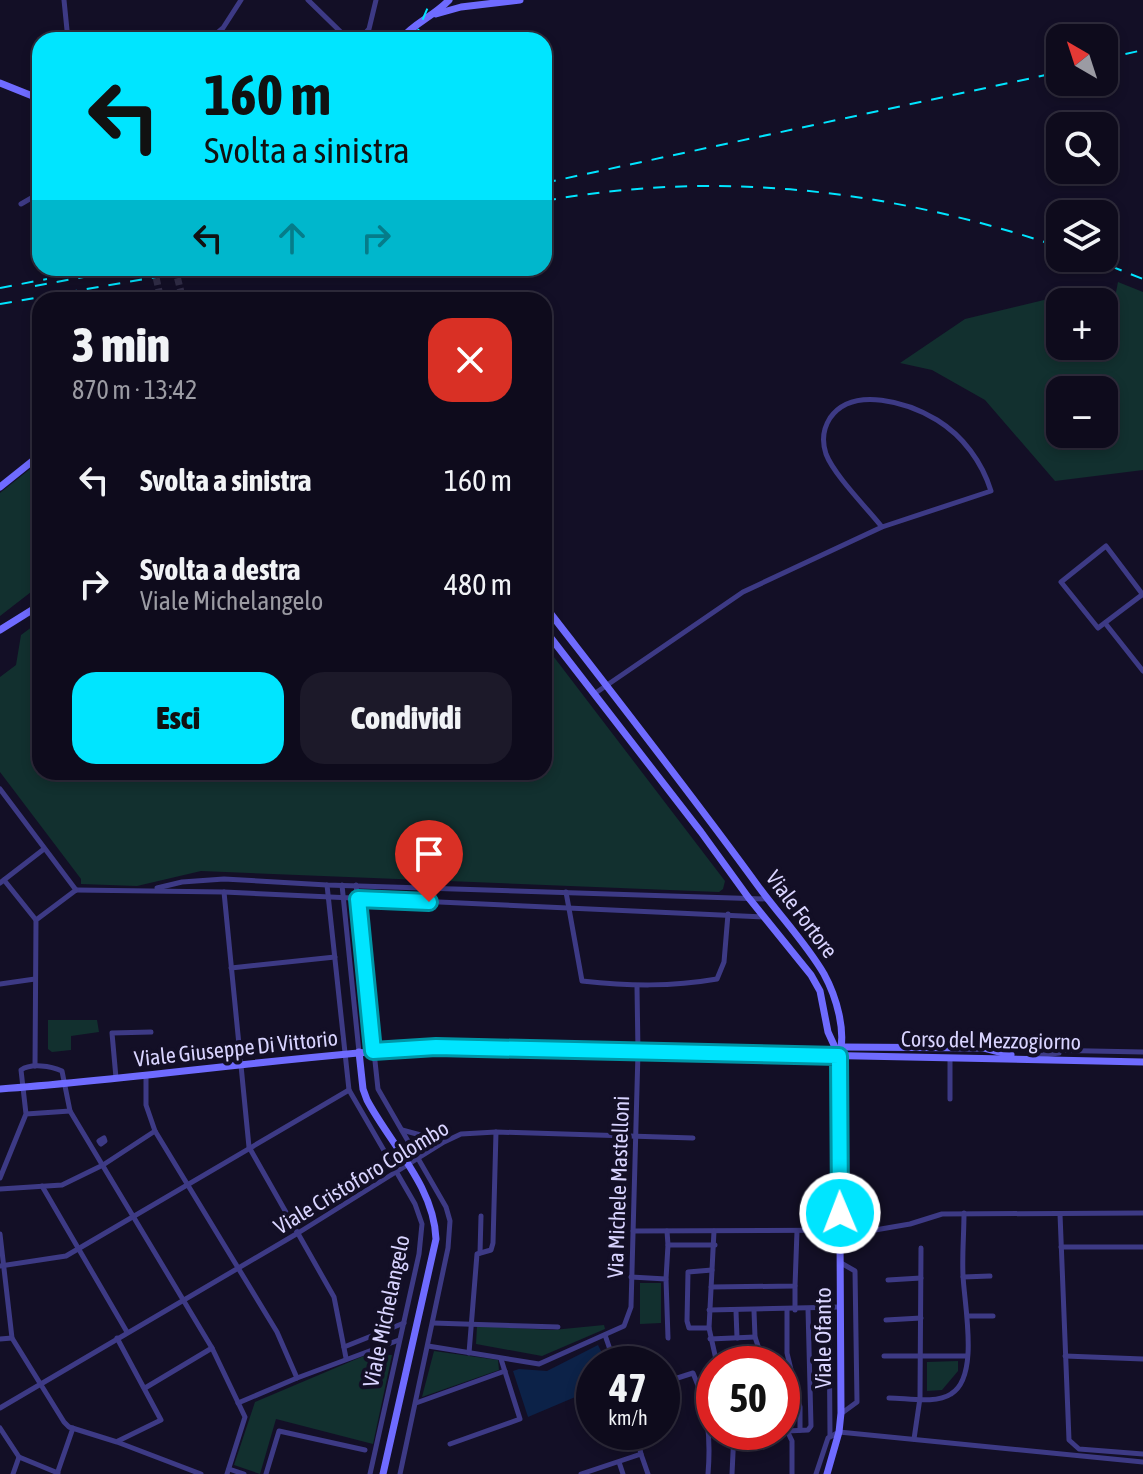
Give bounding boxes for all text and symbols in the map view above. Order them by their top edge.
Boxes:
north arrow [1046,24,1118,96]
map controls [1046,24,1118,448]
text: 160 m [204,63,331,127]
icon: left [72,64,176,168]
button: search [1046,112,1118,184]
text: Svolta a sinistra [204,129,410,171]
button: layers [1046,200,1118,272]
icon: left [186,216,230,260]
icon: ahead [270,216,314,260]
icon: right [354,216,398,260]
button: + [1046,288,1118,360]
text: 3 min [72,317,170,372]
button: close [428,318,512,402]
text: 870 m · 13:42 [72,375,197,405]
button: − [1046,376,1118,448]
icon: left [72,458,116,502]
text: Svolta a sinistra [140,463,312,497]
text: 160 m [444,463,512,497]
text: Svolta a destra [140,552,300,586]
icon: right [72,562,116,606]
text: 480 m [444,567,512,601]
text: Viale Michelangelo [140,586,323,616]
button: Esci [72,672,284,764]
button: Condividi [300,672,512,764]
pin [395,820,463,902]
icon: arrive [407,832,451,876]
street label: Viale Fortore [761,865,843,963]
street label: Viale Giuseppe Di Vittorio [133,1024,339,1072]
street label: Corso del Mezzogiorno [901,1025,1081,1055]
street label: Via Michele Mastelloni [602,1095,634,1279]
street label: Viale Cristoforo Colombo [269,1115,453,1239]
position arrow [798,1171,882,1255]
street label: Viale Michelangelo [357,1233,415,1389]
street label: Viale Ofanto [810,1288,836,1388]
speed limit sign: 50 [696,1346,800,1450]
text: 47 [609,1365,647,1410]
text: km/h [608,1406,648,1429]

